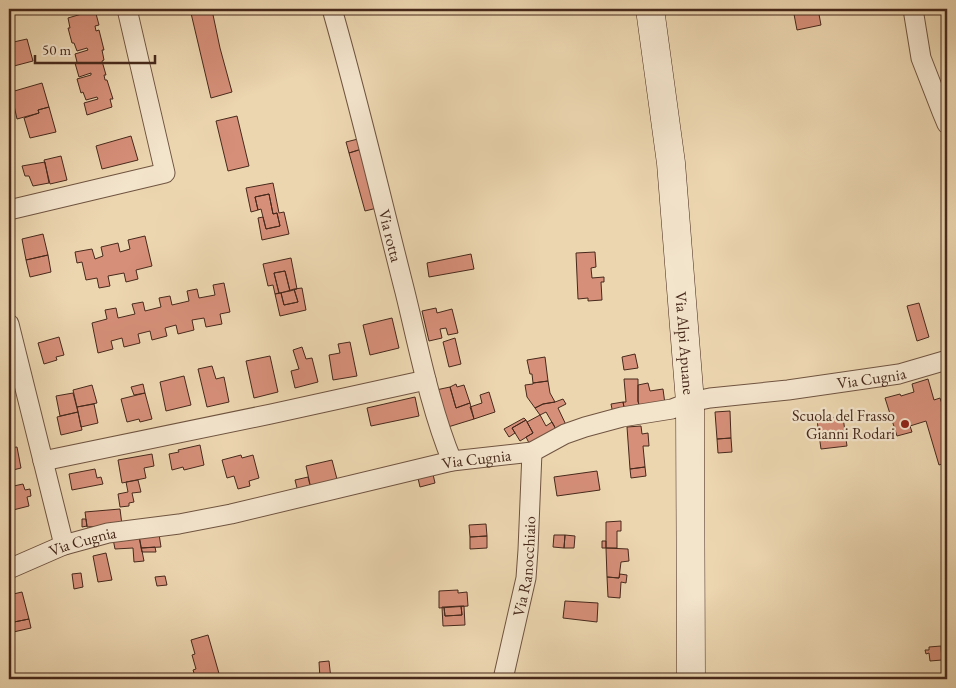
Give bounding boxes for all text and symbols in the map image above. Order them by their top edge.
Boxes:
scale bar [35,32,155,64]
text: 50 m [42,40,71,59]
street label: Via rotta [374,207,407,265]
street label: Via Alpi Apuane [670,291,699,395]
street label: Via Cugnia [836,362,909,394]
place label: Scuola del Frasso Gianni Rodari [792,405,895,444]
marker: Scuola del Frasso Gianni Rodari [899,418,911,430]
street label: Via Cugnia [440,444,513,474]
street label: Via Ranocchiaio [508,516,540,619]
street label: Via Cugnia [46,522,118,561]

